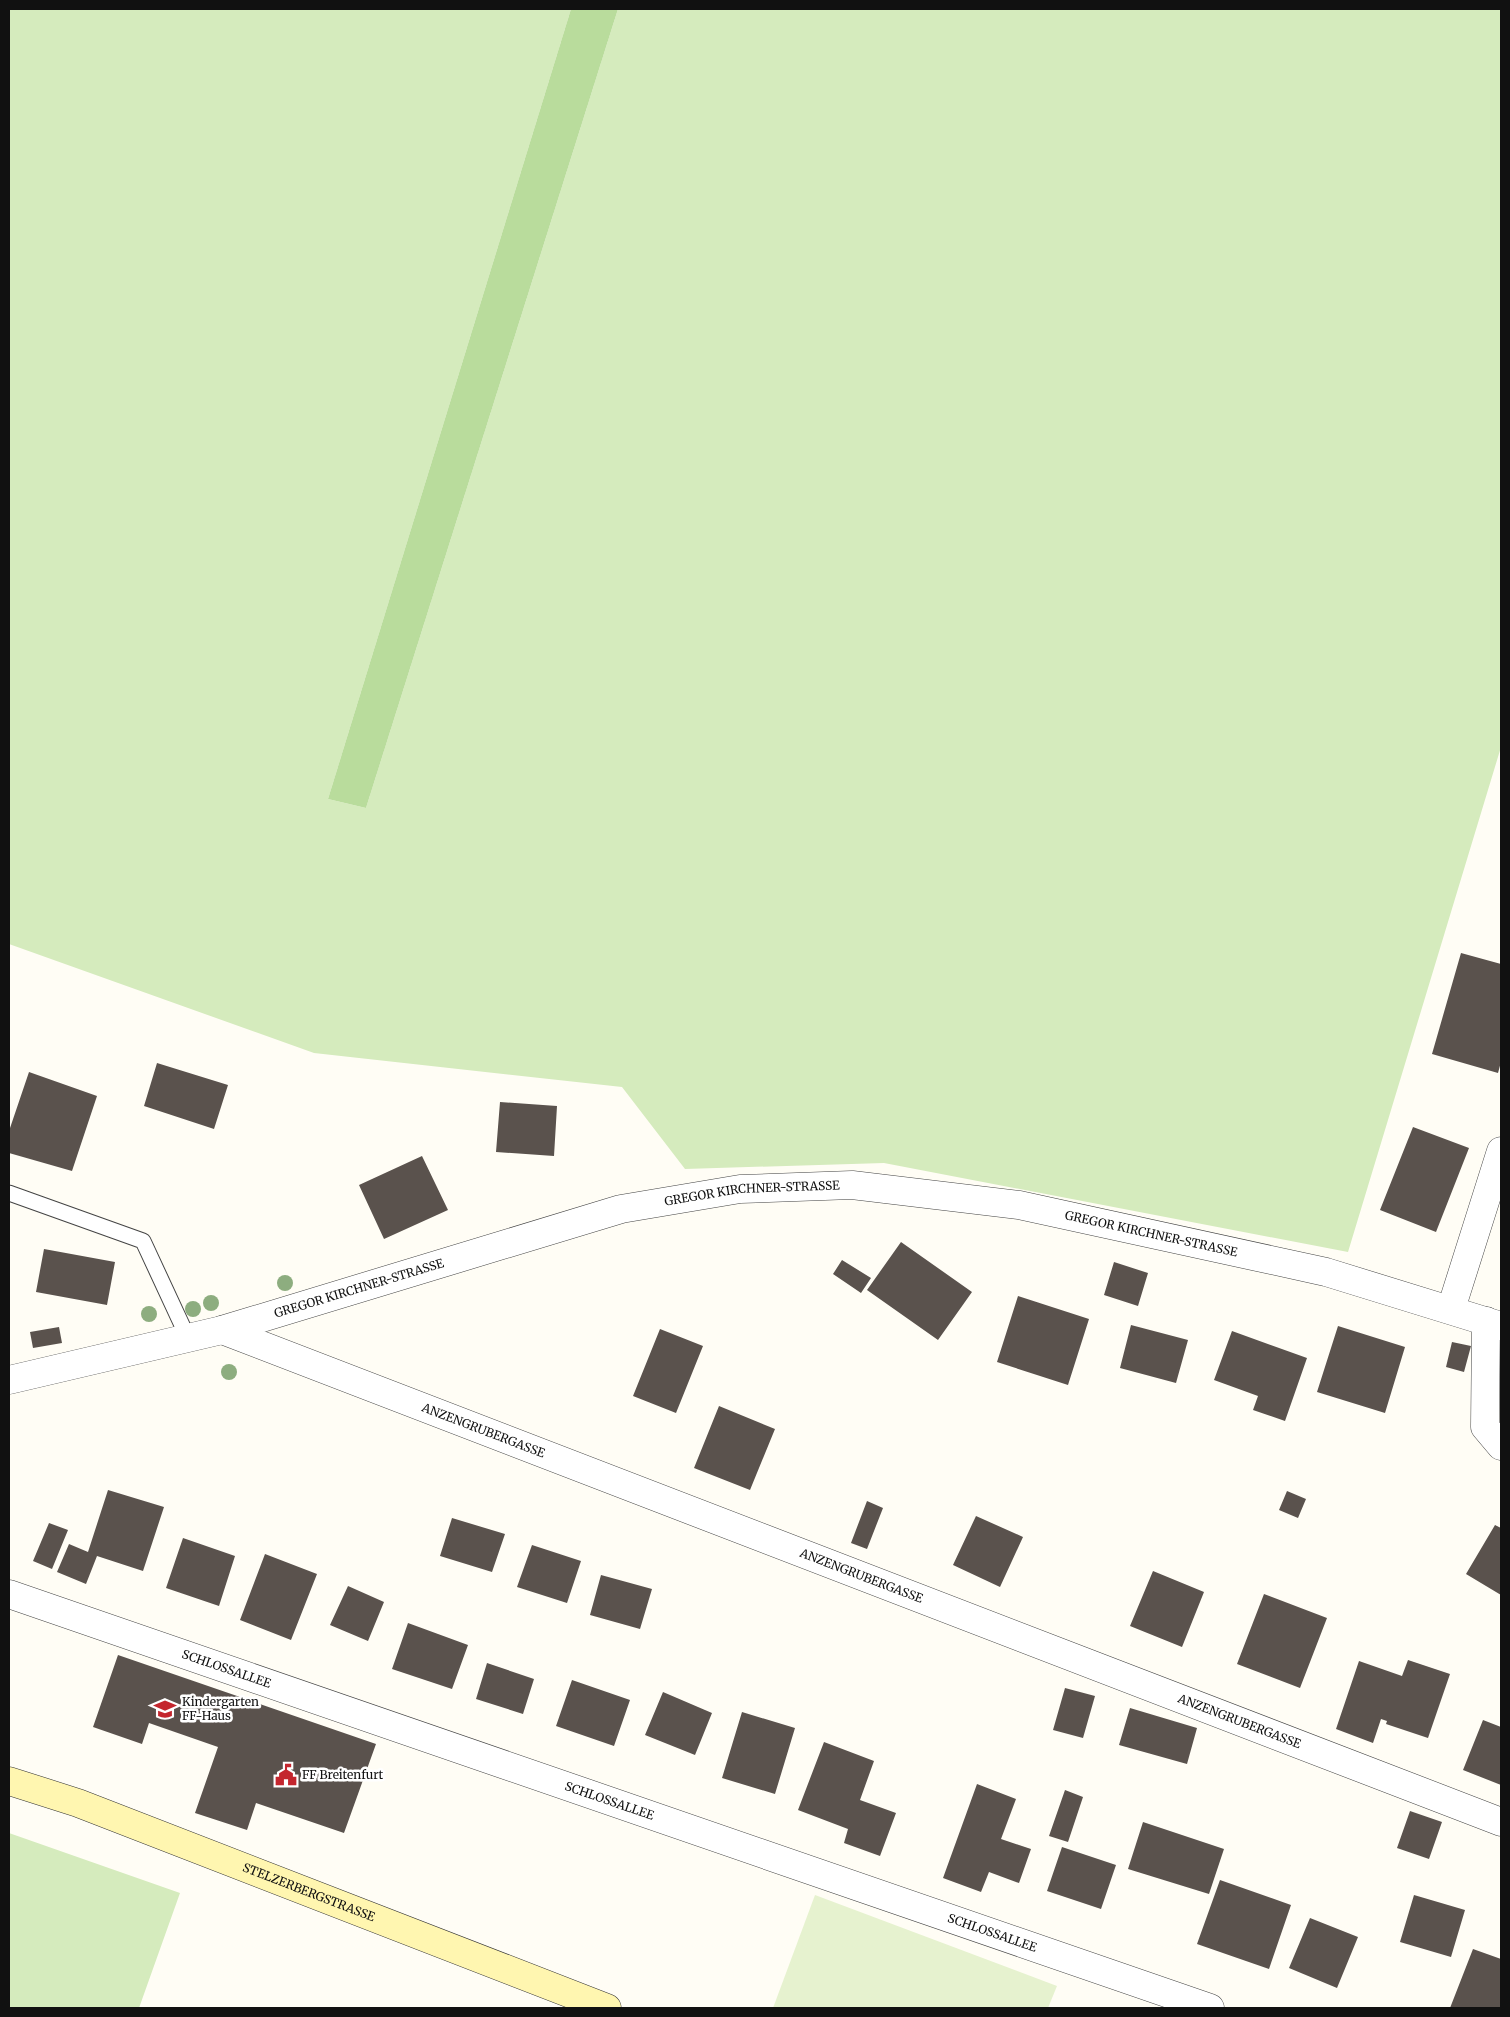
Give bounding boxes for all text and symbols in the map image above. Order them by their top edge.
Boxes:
street label: GREGOR KIRCHNER-STRASSE [663,1177,840,1209]
street label: GREGOR KIRCHNER-STRASSE [1064,1207,1239,1260]
street label: GREGOR KIRCHNER-STRASSE [272,1255,446,1321]
street label: ANZENGRUBERGASSE [419,1399,547,1461]
street label: ANZENGRUBERGASSE [797,1545,925,1606]
street label: SCHLOSSALLEE [180,1646,273,1691]
street label: ANZENGRUBERGASSE [1175,1690,1303,1751]
place label: Kindergarten FF-Haus [182,1694,259,1723]
school or university icon: Kindergarten FF-Haus [152,1696,178,1722]
public building icon: FF Breitenfurt [273,1762,299,1788]
place label: FF Breitenfurt [302,1767,384,1782]
street label: SCHLOSSALLEE [563,1778,656,1823]
street label: STELZERBERGSTRASSE [241,1860,378,1925]
street label: SCHLOSSALLEE [946,1910,1039,1955]

